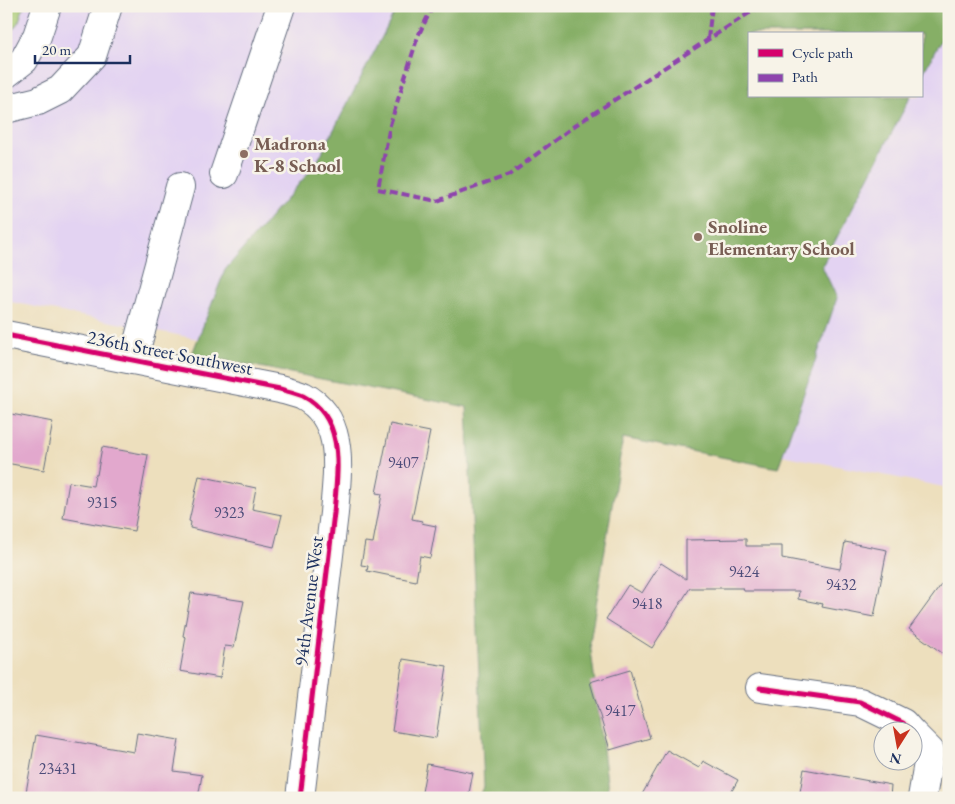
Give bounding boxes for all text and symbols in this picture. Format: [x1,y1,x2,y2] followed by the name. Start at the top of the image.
[35,32,130,64] scale bar
[748,32,922,98] legend
[42,40,71,59] text: 20 m
[792,43,854,62] text: Cycle path
[792,67,818,86] text: Path
[254,131,342,178] place label: Madrona K-8 School
[238,148,250,160] marker: Madrona K-8 School
[708,214,855,261] place label: Snoline Elementary School
[692,231,704,243] marker: Snoline Elementary School
[85,324,255,381] street label: 236th Street Southwest
[388,452,419,473] house number: 9407
[87,492,117,513] house number: 9315
[214,502,245,523] house number: 9323
[288,534,329,668] street label: 94th Avenue West
[729,561,760,582] house number: 9424
[826,574,857,595] house number: 9432
[632,593,663,614] house number: 9418
[605,700,636,721] house number: 9417
[872,722,922,772] north arrow
[888,749,903,769] text: N
[39,758,77,779] house number: 23431

